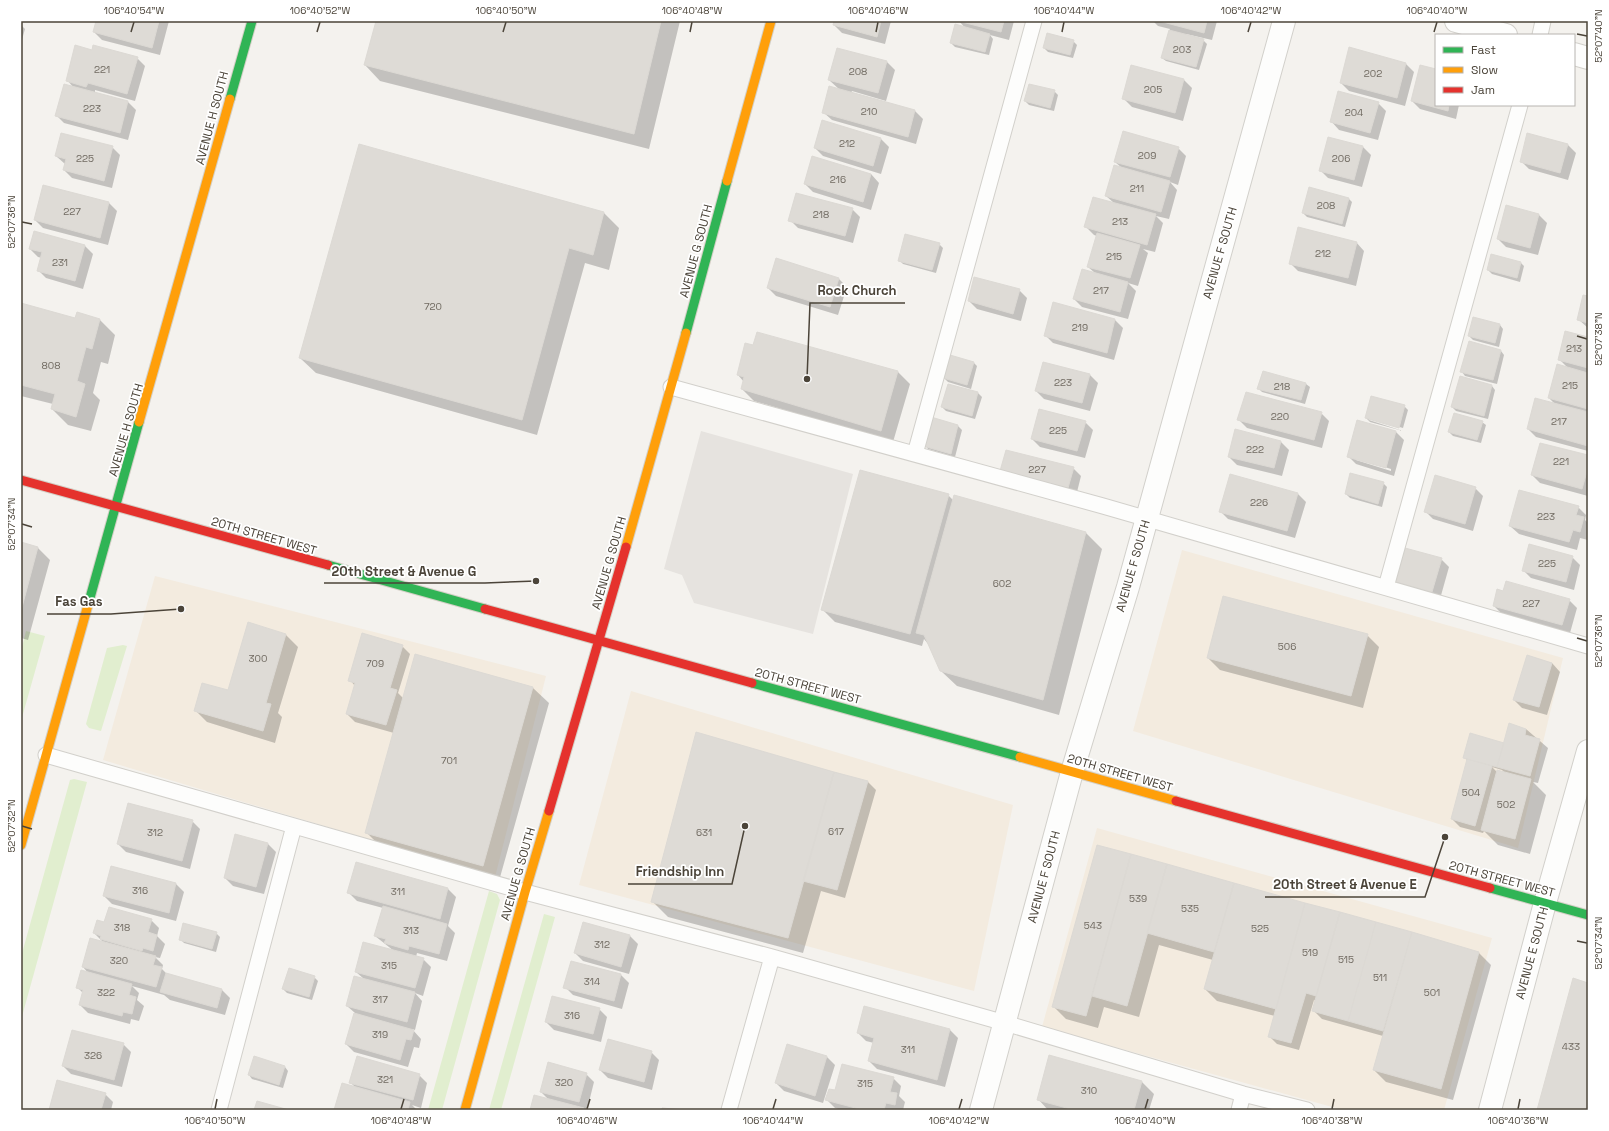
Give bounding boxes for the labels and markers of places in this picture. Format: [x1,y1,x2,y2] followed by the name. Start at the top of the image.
[810,278,905,303] callout: Rock Church
[324,558,485,583] callout: 20th Street & Avenue G
[47,589,111,614] callout: Fas Gas
[628,859,732,884] callout: Friendship Inn
[1265,872,1425,897] callout: 20th Street & Avenue E

